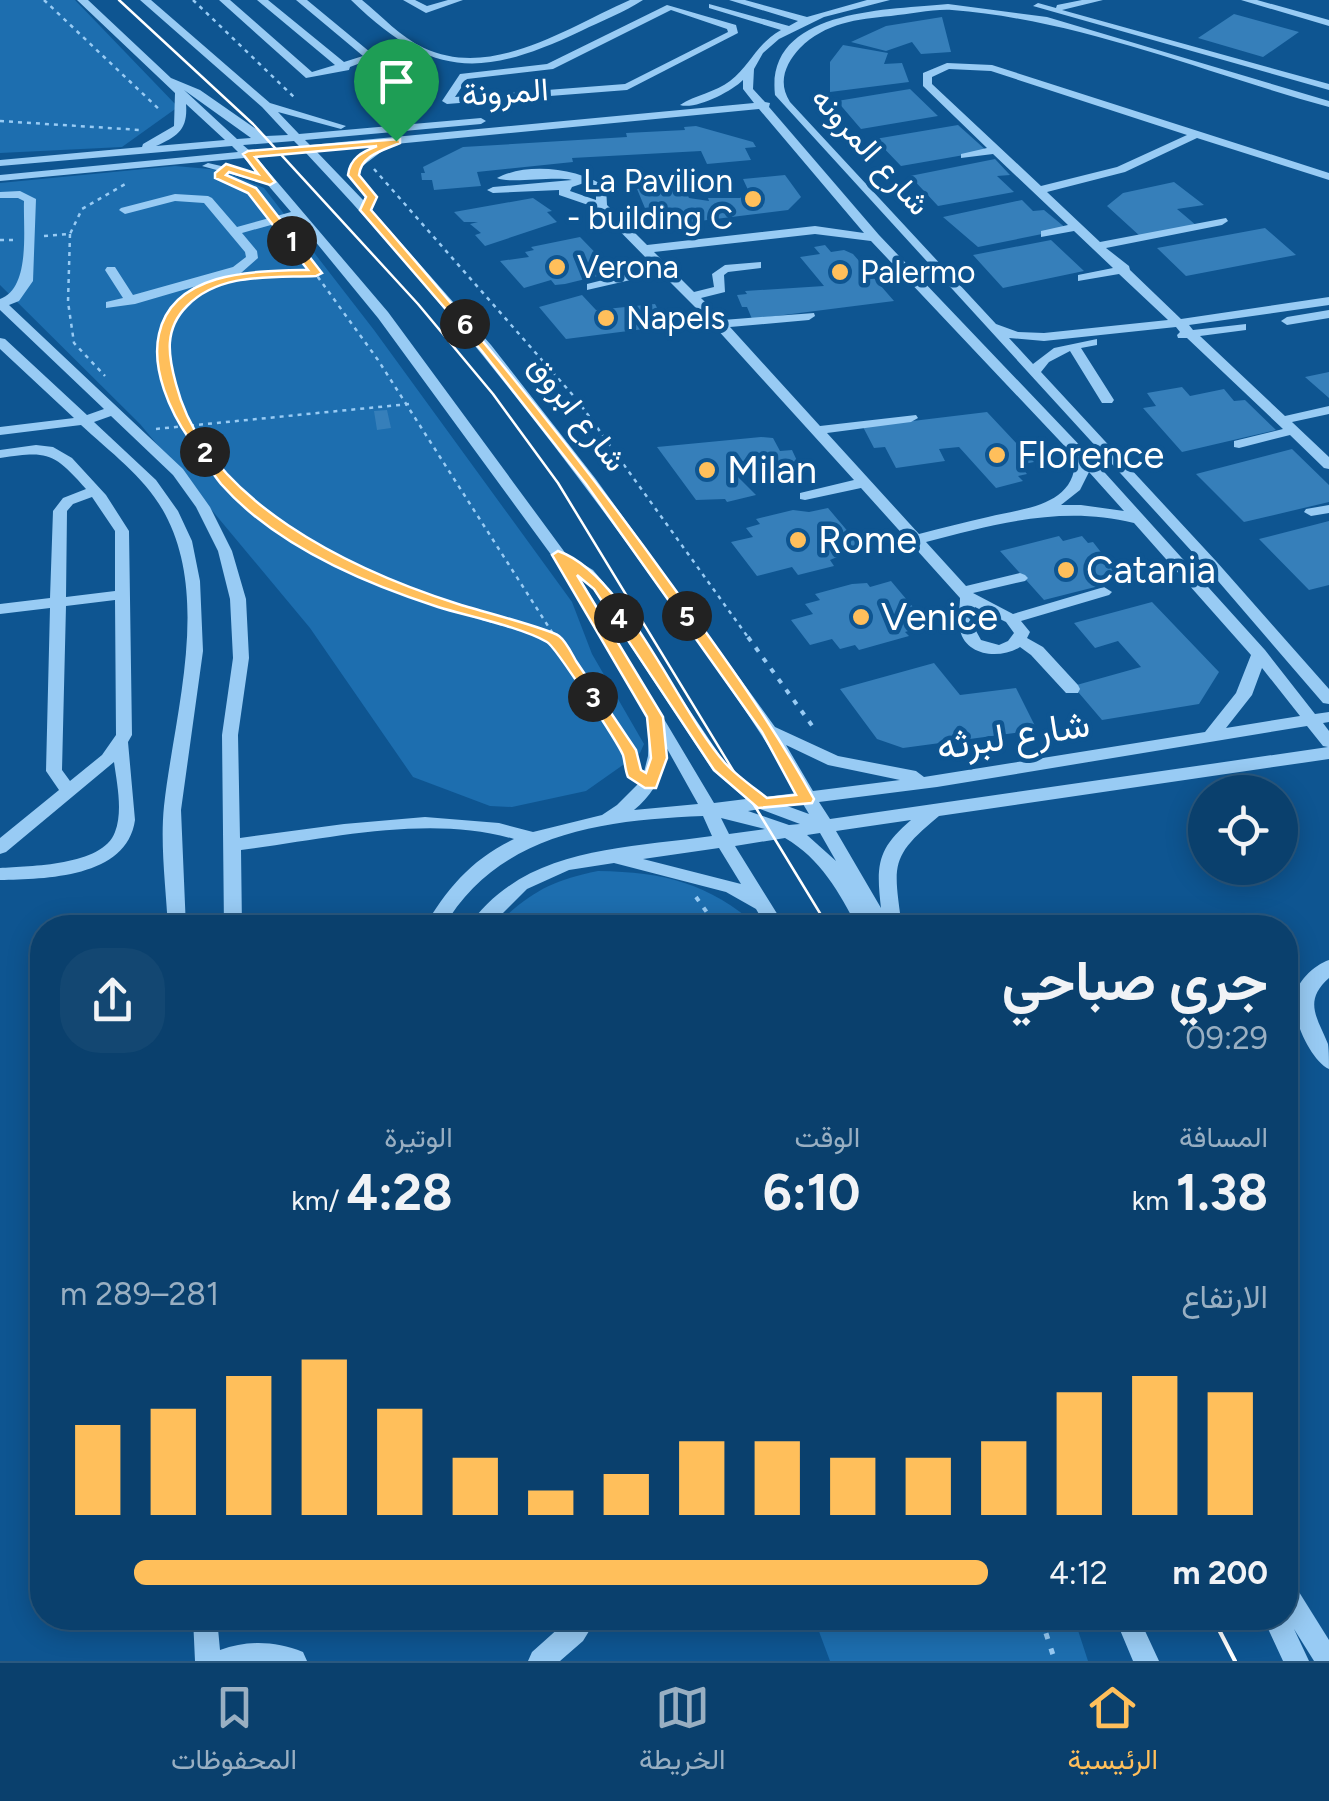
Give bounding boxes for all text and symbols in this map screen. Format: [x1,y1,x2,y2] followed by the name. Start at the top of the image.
[354,39,439,142] pin
[369,54,424,109] icon: arrive
[460,70,550,115] street label: المرونة
[801,79,938,225] street label: شارع المرونه
[567,162,733,237] place label: La Pavilion - building C
[742,188,764,210] marker: La Pavilion - building C
[267,216,317,266] pin: 1
[286,224,298,258] text: 1
[577,248,679,286] place label: Verona
[860,253,976,291] place label: Palermo
[546,256,568,278] marker: Verona
[829,261,851,283] marker: Palermo
[440,299,490,349] pin: 6
[626,299,725,337] place label: Napels
[457,307,473,341] text: 6
[595,307,617,329] marker: Napels
[518,347,635,481] street label: شارع ابروق
[180,427,230,477] pin: 2
[1017,432,1164,478] place label: Florence
[197,435,213,469] text: 2
[986,444,1008,466] marker: Florence
[727,447,817,493] place label: Milan
[696,459,718,481] marker: Milan
[818,517,917,563] place label: Rome
[787,529,809,551] marker: Rome
[1086,547,1216,593] place label: Catania
[1055,559,1077,581] marker: Catania
[662,591,712,641] pin: 5
[594,593,644,643] pin: 4
[881,594,998,640] place label: Venice
[679,599,695,633] text: 5
[610,601,628,635] text: 4
[850,606,872,628] marker: Venice
[568,672,618,722] pin: 3
[585,680,601,714] text: 3
[933,700,1093,773] street label: شارع لبرثه
[1188,775,1298,885] map controls
[1188,775,1298,885] button: locate
[60,948,165,1053] button: share
[1002,948,1268,1014] text: جري صباحي
[1185,1019,1268,1057] text: 09:29
[384,1120,453,1154] text: الوتيرة
[795,1120,860,1154] text: الوقت
[1179,1120,1268,1154] text: المسافة
[346,1162,453,1223] text: 4:28
[763,1162,860,1223] text: 6:10
[1176,1162,1268,1223] text: 1.38
[291,1183,346,1217] text: /km
[1132,1183,1176,1217] text: km
[60,1275,219,1313] text: 281–289 m
[1181,1278,1268,1316] text: الارتفاع
[1049,1554,1108,1592] text: 4:12
[1172,1554,1268,1592] text: 200 m
[171,1680,297,1784] tab: المحفوظات
[639,1680,726,1784] tab: الخريطة
[1068,1680,1158,1784] tab: الرئيسية

